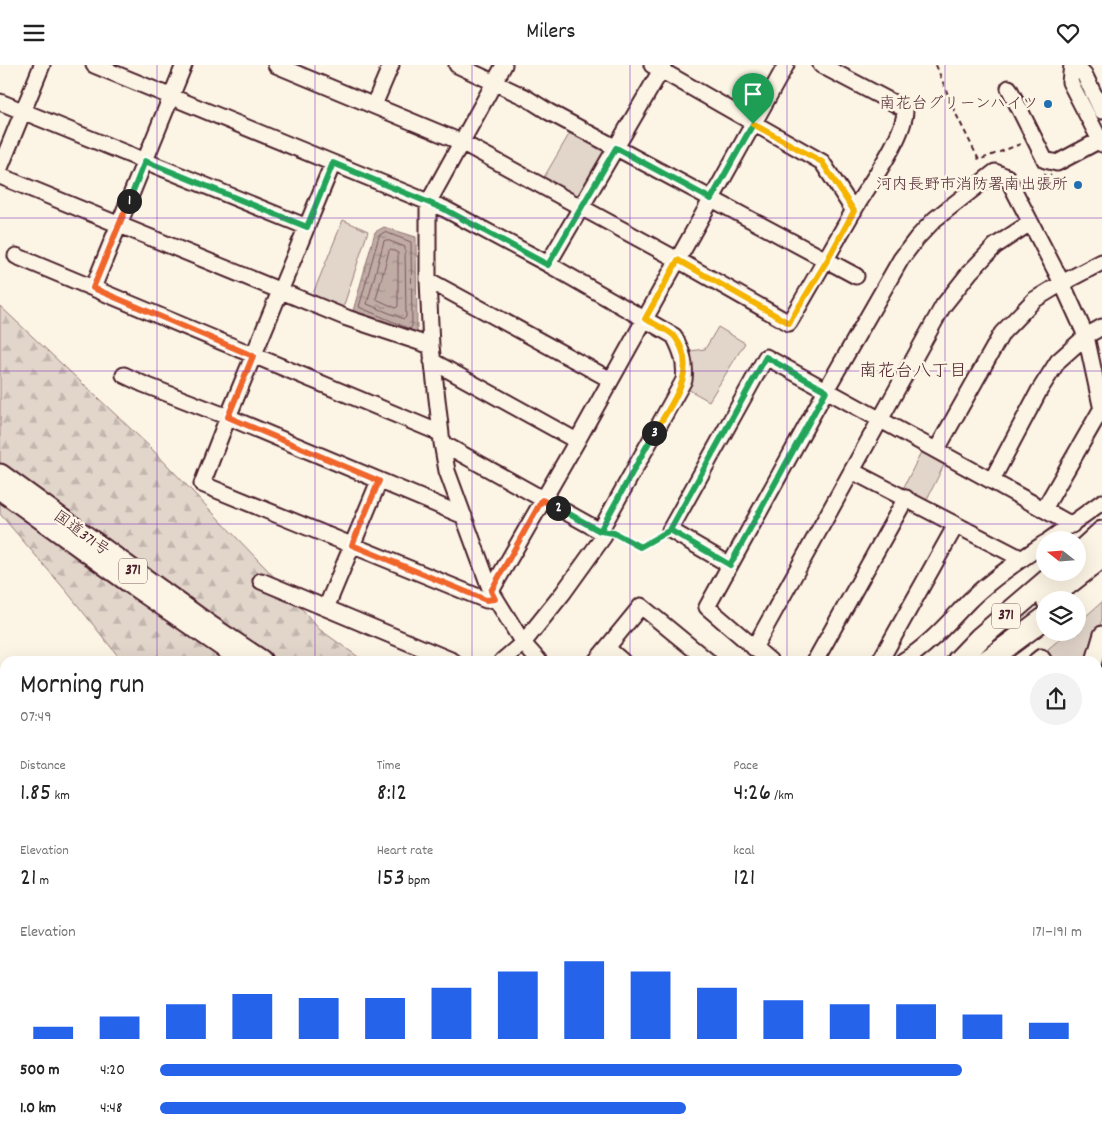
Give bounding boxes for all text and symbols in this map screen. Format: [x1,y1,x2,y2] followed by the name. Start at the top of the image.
[526,17,576,48] text: Milers
[20,19,48,47] icon: menu
[1054,19,1082,47] icon: heart
[732,73,774,124] pin
[739,80,767,108] icon: arrive
[880,93,1038,116] place label: 南花台グリーンハイツ
[1042,98,1054,110] marker: 南花台グリーンハイツ
[876,174,1068,197] place label: 河内長野市消防署南出張所
[1072,179,1084,191] marker: 河内長野市消防署南出張所
[116,189,142,213] pin: 1
[128,191,131,211] text: 1
[859,360,967,385] district label: 南花台八丁目
[642,421,666,445] pin: 3
[651,423,658,443] text: 3
[546,495,570,521] pin: 2
[555,498,562,518] text: 2
[48,506,114,562] street label: 国道371号
[1036,531,1086,581] north arrow
[1036,531,1086,641] map controls
[119,559,147,583] road number: 371
[1036,591,1086,641] button: layers
[992,603,1020,629] road number: 371
[20,667,144,707] text: Morning run
[1030,673,1082,725] button: share
[20,706,51,729] text: 07:49
[20,756,66,776] text: Distance
[377,756,401,776] text: Time
[733,756,758,776] text: Pace
[20,776,51,812] text: 1.85
[377,776,407,812] text: 8:12
[733,776,771,812] text: 4:26
[51,786,70,806] text: km
[771,786,794,806] text: /km
[20,841,69,861] text: Elevation
[377,841,433,861] text: Heart rate
[733,841,755,861] text: kcal
[20,861,36,897] text: 21
[377,861,405,897] text: 153
[733,861,755,897] text: 121
[36,871,49,891] text: m
[405,871,430,891] text: bpm
[20,921,76,944] text: Elevation
[1032,921,1082,944] text: 171–191 m
[20,1059,60,1082] text: 500 m
[100,1059,125,1082] text: 4:20
[20,1097,56,1120] text: 1.0 km
[100,1097,122,1120] text: 4:48

